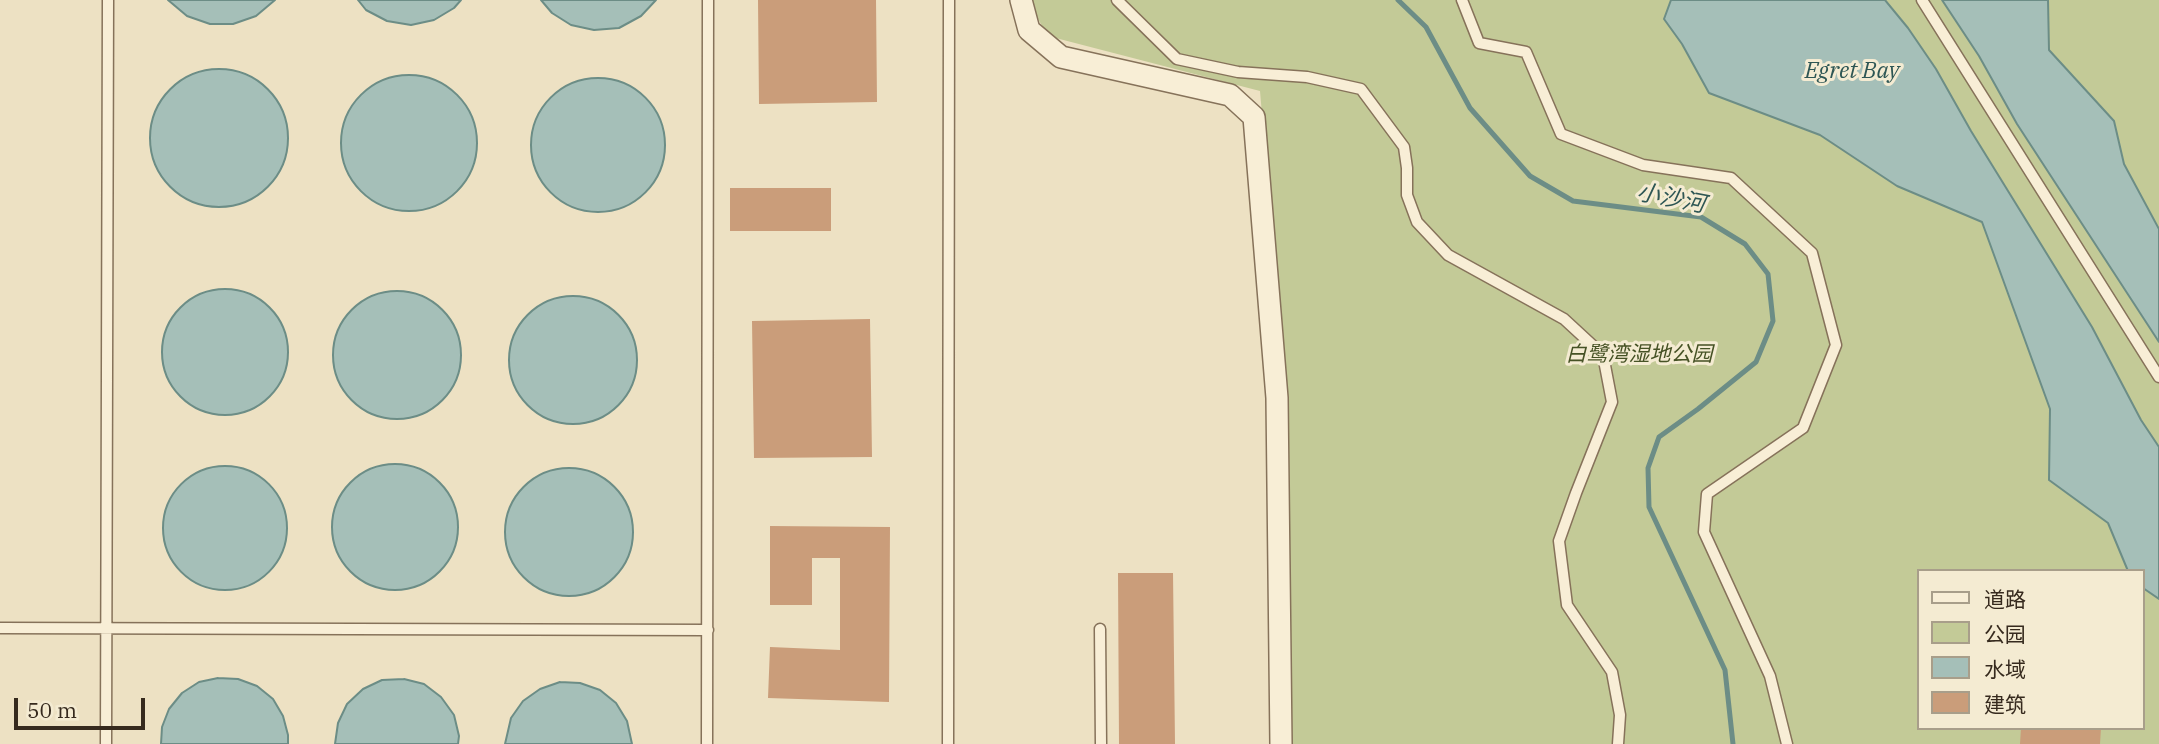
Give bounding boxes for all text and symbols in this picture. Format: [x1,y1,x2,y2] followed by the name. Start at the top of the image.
[1805,57,1899,85] water label: Egret Bay
[1635,179,1707,219] water label: 小沙河
[1566,342,1712,368] park label: 白鹭湾湿地公园
[1918,569,2145,730] legend
[1984,585,2026,613] text: 道路
[1984,620,2026,648] text: 公园
[1984,655,2026,683] text: 水域
[18,684,149,728] scale bar
[1984,690,2026,718] text: 建筑
[27,696,77,724] text: 50 m

